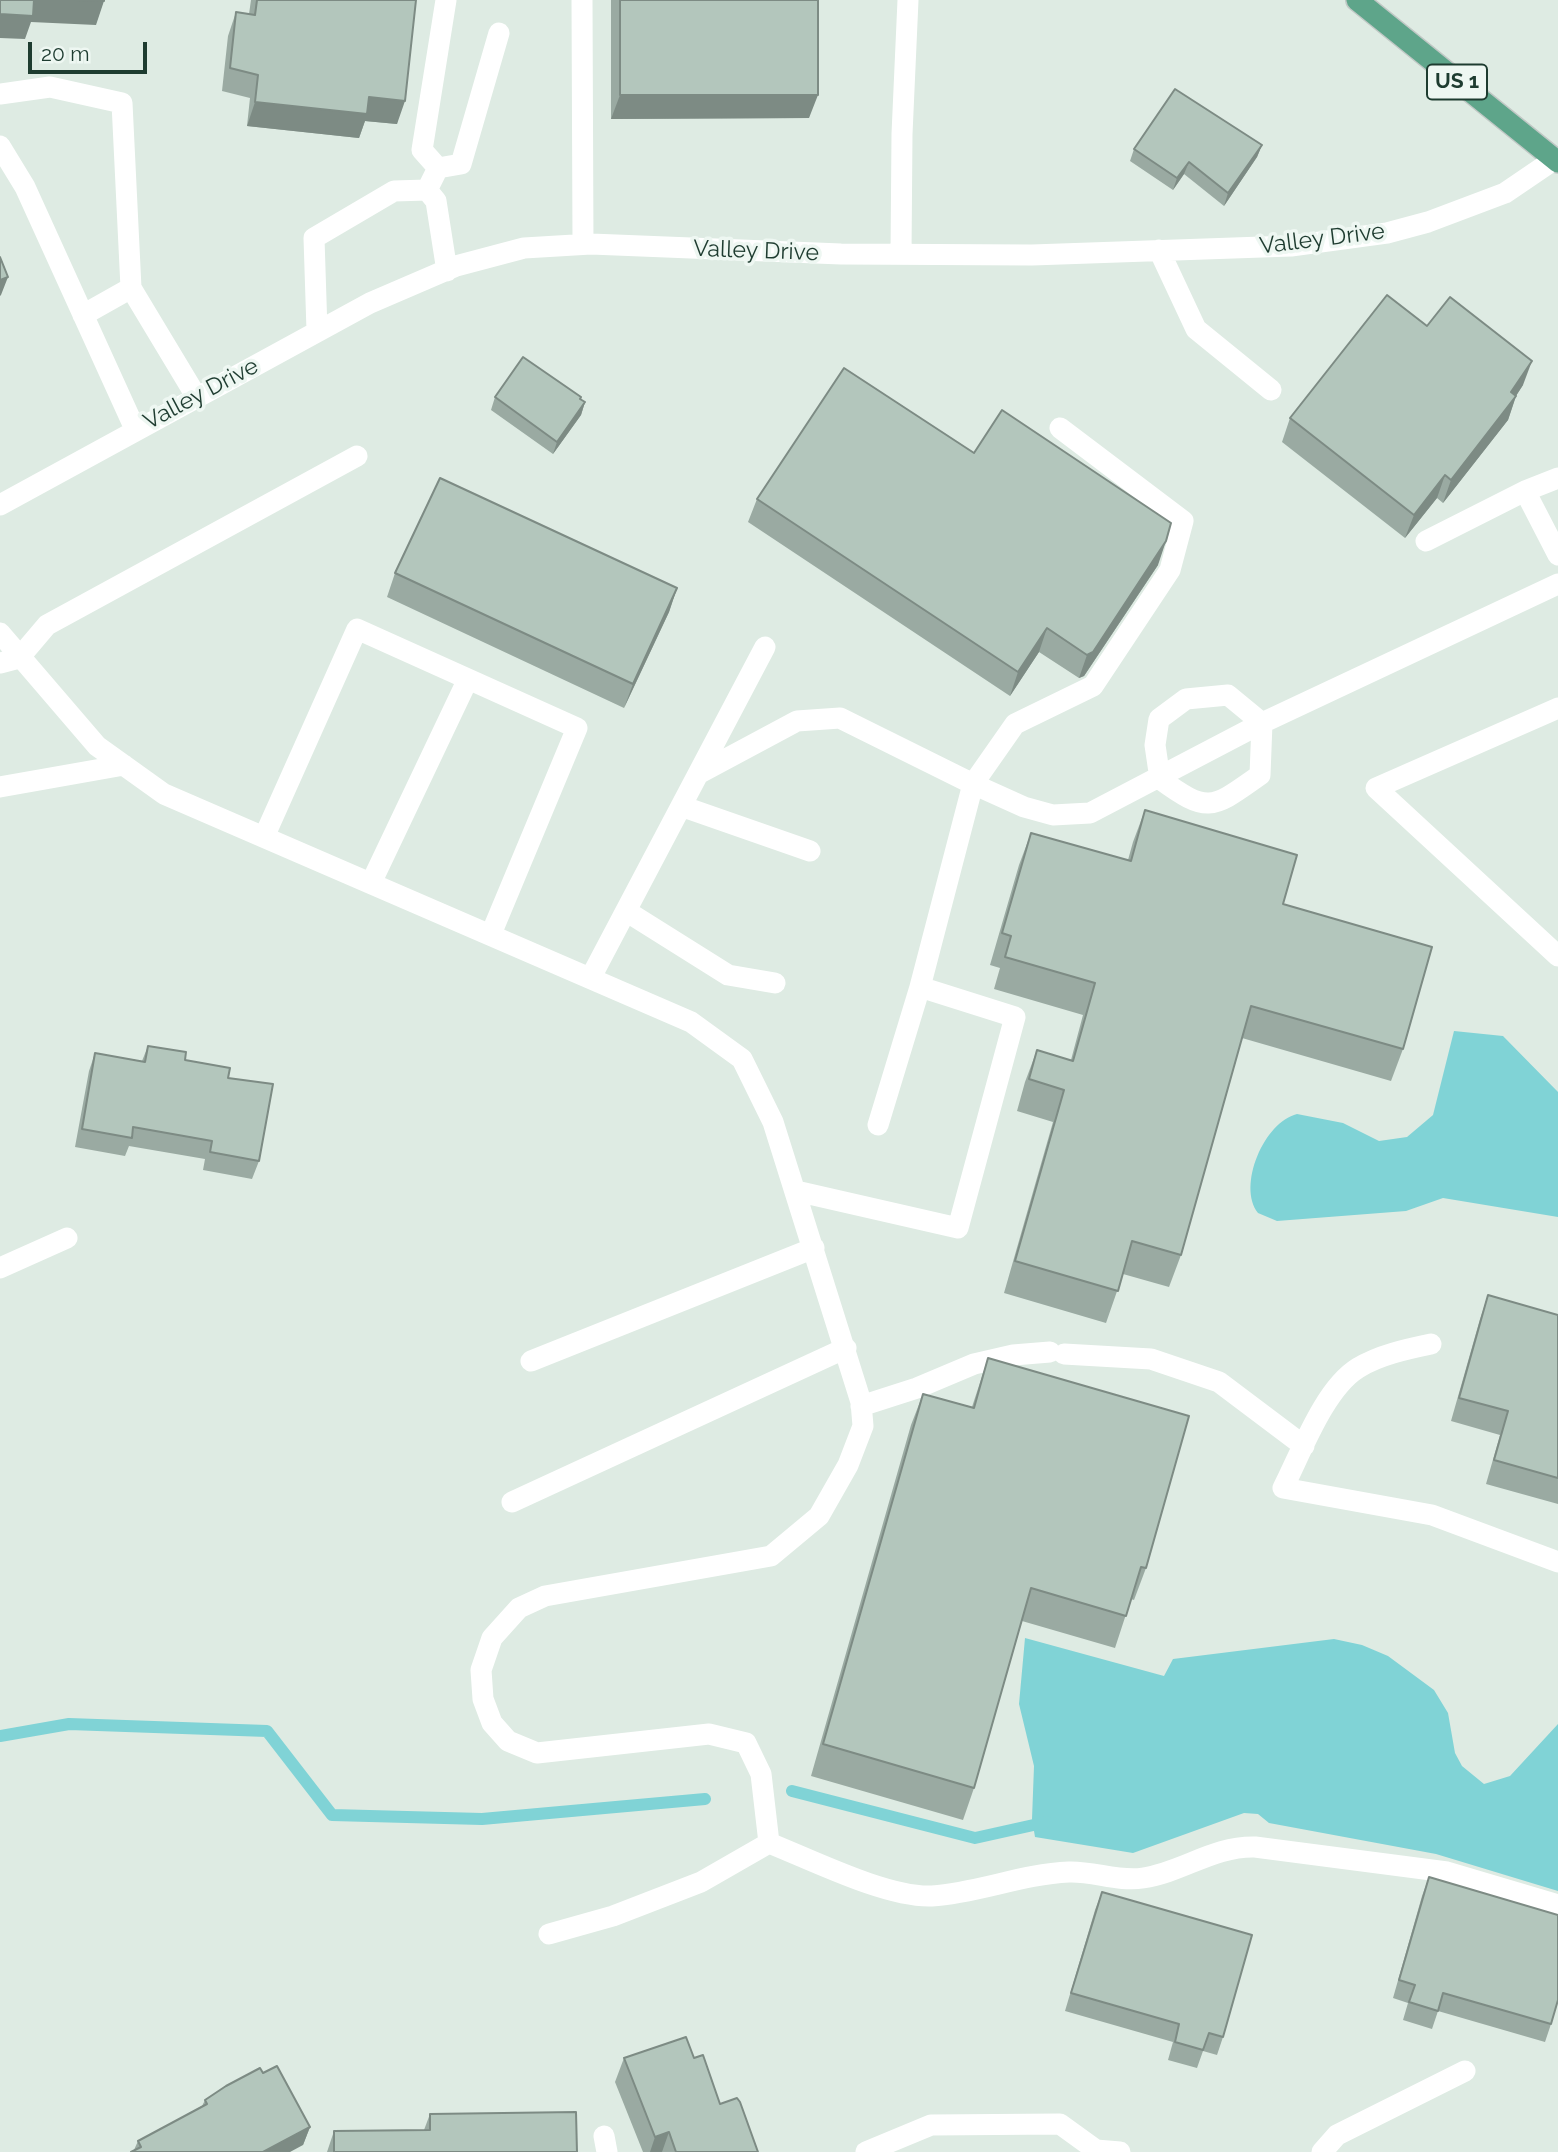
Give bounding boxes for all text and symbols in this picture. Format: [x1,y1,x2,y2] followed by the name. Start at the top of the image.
[32,28,150,72] scale bar
[41,41,89,66] text: 20 m
[1427,64,1487,100] road number: US 1
[1258,218,1386,260] street label: Valley Drive
[693,235,819,267] street label: Valley Drive
[139,352,263,436] street label: Valley Drive

